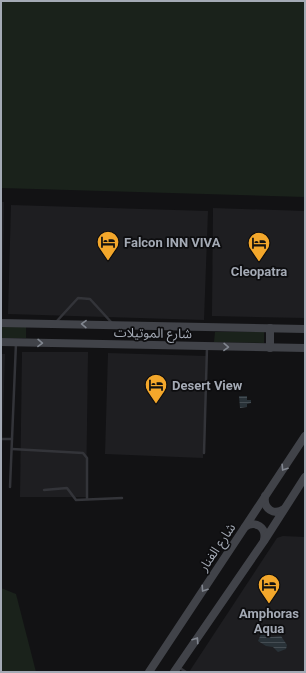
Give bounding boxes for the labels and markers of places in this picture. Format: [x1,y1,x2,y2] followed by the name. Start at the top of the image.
[95,229,121,262] hotel icon: Falcon INN VIVA
[246,230,272,263] hotel icon: Cleopatra
[124,235,221,250] place label: Falcon INN VIVA
[231,264,287,279] place label: Cleopatra
[143,372,169,405] hotel icon: Desert View
[172,378,243,393] place label: Desert View
[256,572,282,605] hotel icon: Amphoras Aqua
[239,606,299,636] place label: Amphoras Aqua

